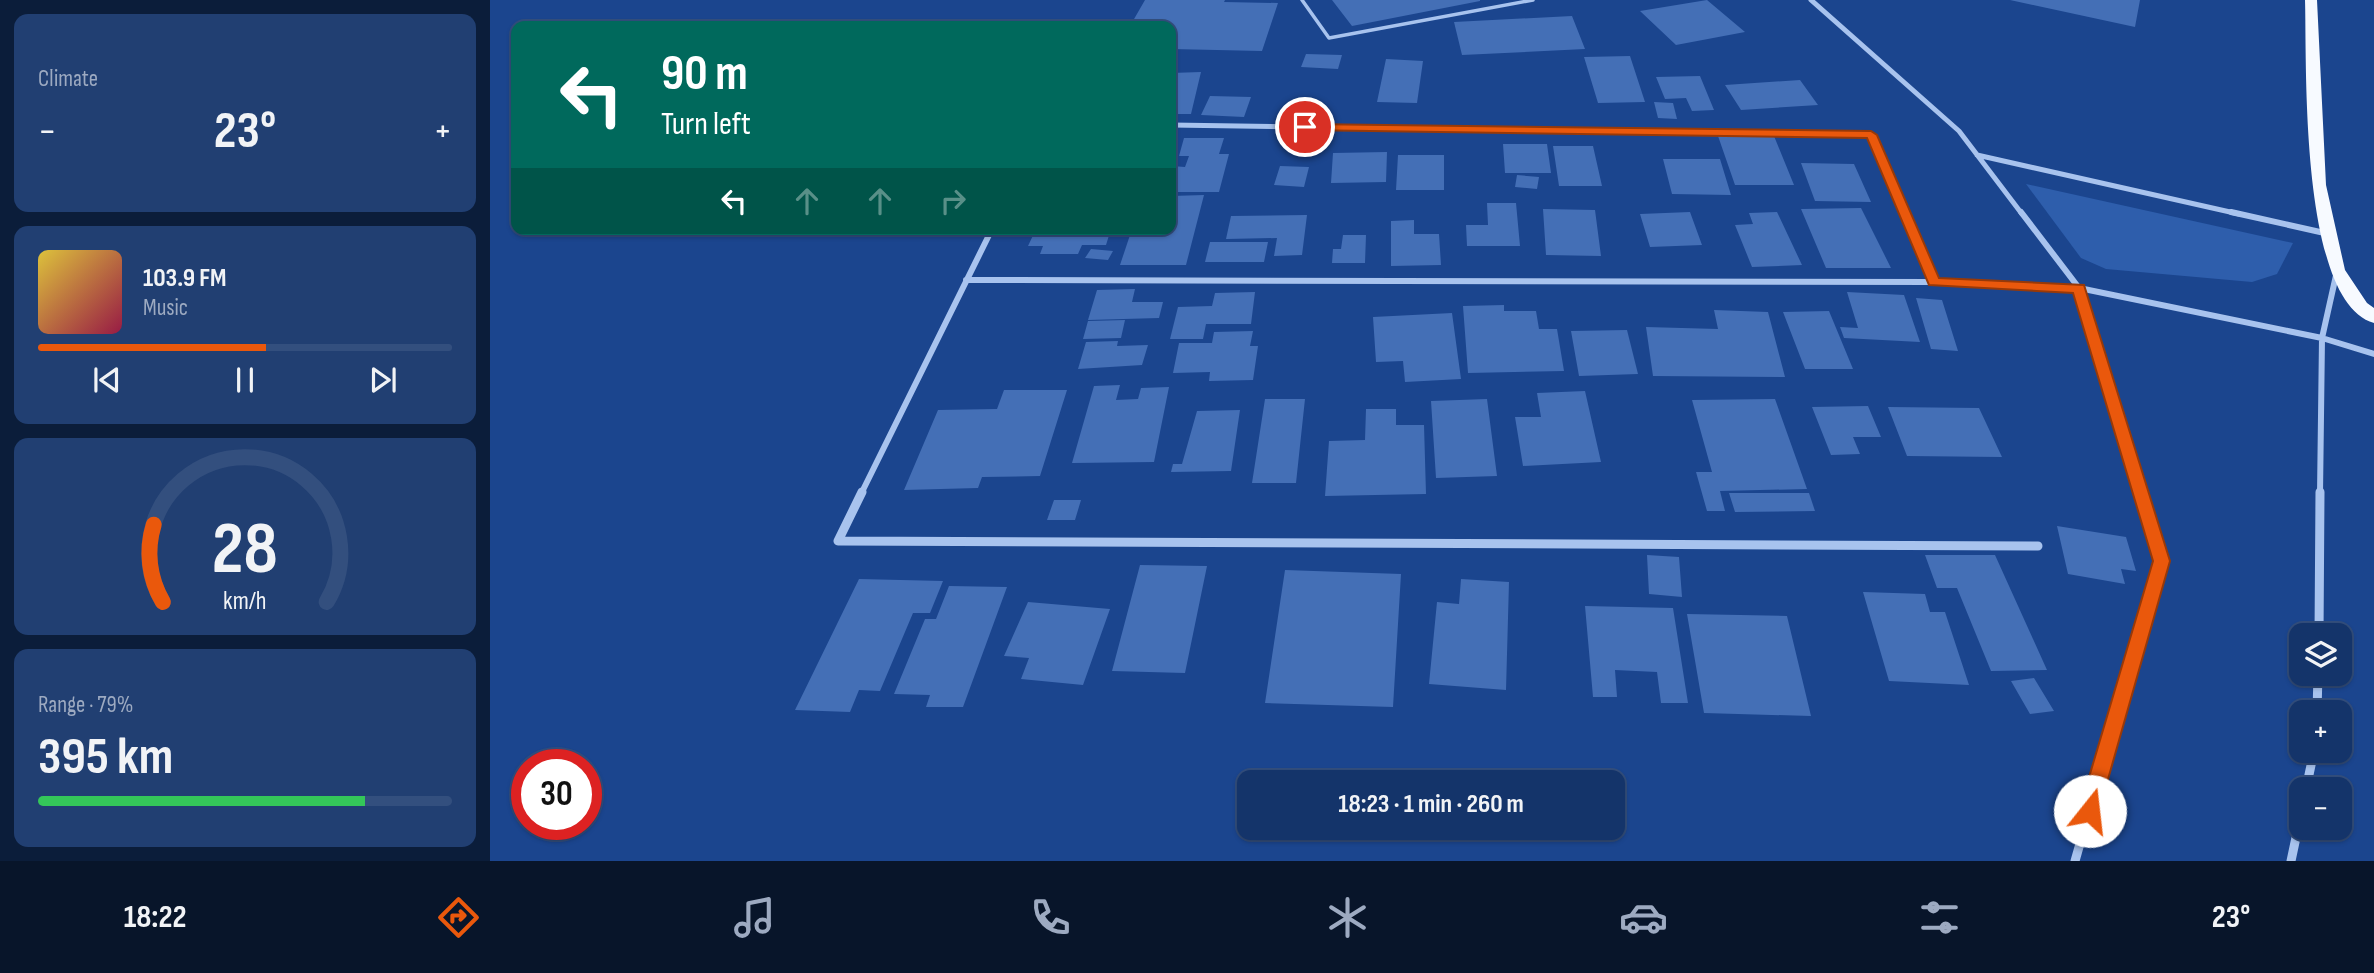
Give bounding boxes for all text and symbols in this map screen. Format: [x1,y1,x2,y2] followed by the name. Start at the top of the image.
[661,45,748,104] text: 90 m
[546,49,637,140] icon: left
[38,65,98,93] text: Climate
[1275,97,1335,157] pin
[214,100,276,163] text: 23°
[661,105,751,144] text: Turn left
[1286,108,1324,146] icon: arrive
[38,109,57,154] text: −
[433,109,452,154] text: +
[715,182,753,220] icon: left
[788,182,826,220] icon: ahead
[861,182,899,220] icon: ahead
[934,182,972,220] icon: right
[143,263,226,294] text: 103.9 FM
[143,294,188,322] text: Music
[88,361,126,399] icon: previous
[226,361,264,399] icon: pause
[364,361,402,399] icon: next
[212,507,278,595] text: 28
[223,586,267,617] text: km/h
[2289,623,2352,840] map controls
[2289,623,2352,686] button: layers
[38,691,133,719] text: Range · 79%
[2289,700,2352,763] button: +
[38,726,173,789] text: 395 km
[511,749,602,840] speed limit sign: 30
[2053,774,2127,848] position arrow
[2289,777,2352,840] button: −
[1338,789,1524,820] text: 18:23 · 1 min · 260 m
[434,893,483,942] icon: directions
[730,893,779,942] icon: music
[1026,893,1075,942] icon: phone
[1323,893,1372,942] icon: climate
[1619,893,1668,942] icon: car
[1915,893,1964,942] icon: filters
[124,898,187,937] text: 18:22
[2212,898,2250,937] text: 23°

